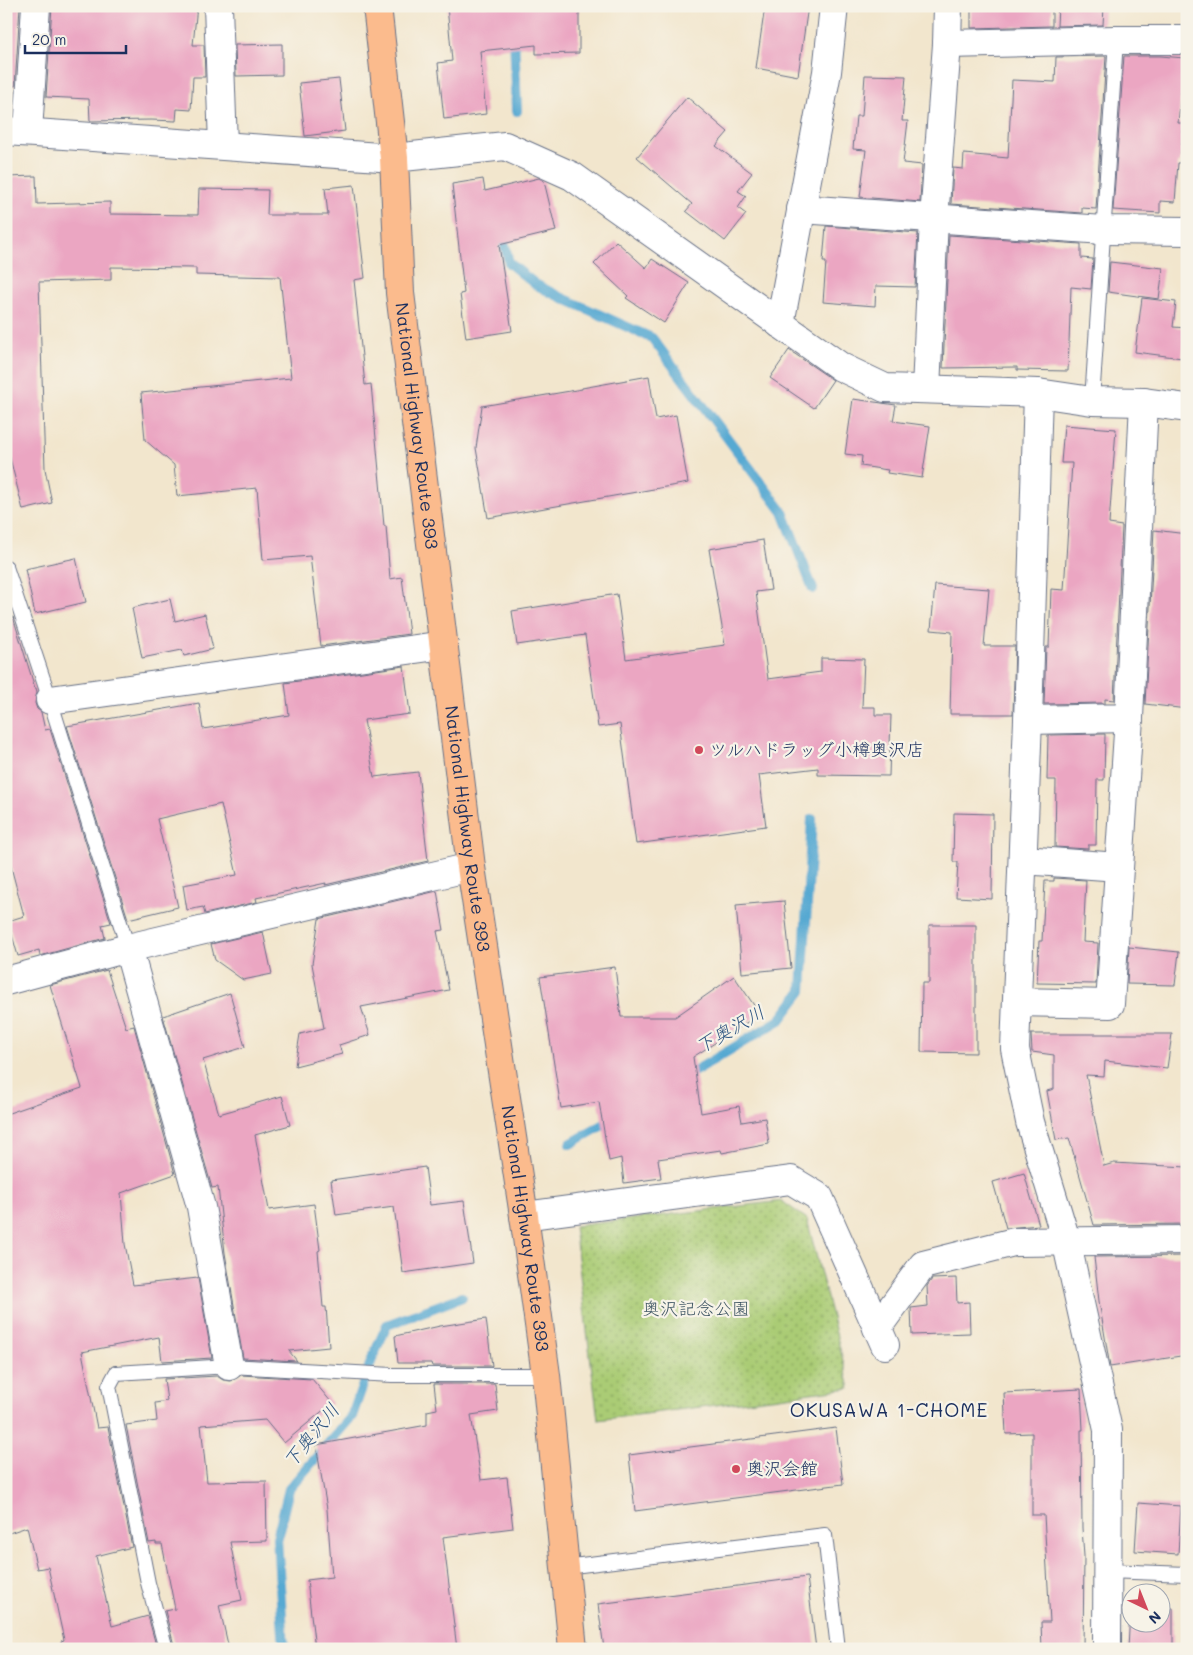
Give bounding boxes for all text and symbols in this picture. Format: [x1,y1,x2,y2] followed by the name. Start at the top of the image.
[25,22,126,54] scale bar
[32,29,66,49] text: 20 m
[390,301,445,550] street label: National Highway Route 393
[440,704,497,953] street label: National Highway Route 393
[709,737,924,761] place label: ツルハドラッグ小樽奥沢店
[693,744,705,756] marker: ツルハドラッグ小樽奥沢店
[691,999,769,1058] water label: 下奥沢川
[496,1104,556,1353] street label: National Highway Route 393
[642,1296,750,1320] park label: 奥沢記念公園
[277,1397,344,1472] water label: 下奥沢川
[790,1397,988,1422] district label: OKUSAWA 1-CHOME
[746,1456,818,1480] place label: 奥沢会館
[730,1463,742,1475] marker: 奥沢会館
[1120,1582,1170,1632] north arrow
[1145,1607,1166,1628] text: N

